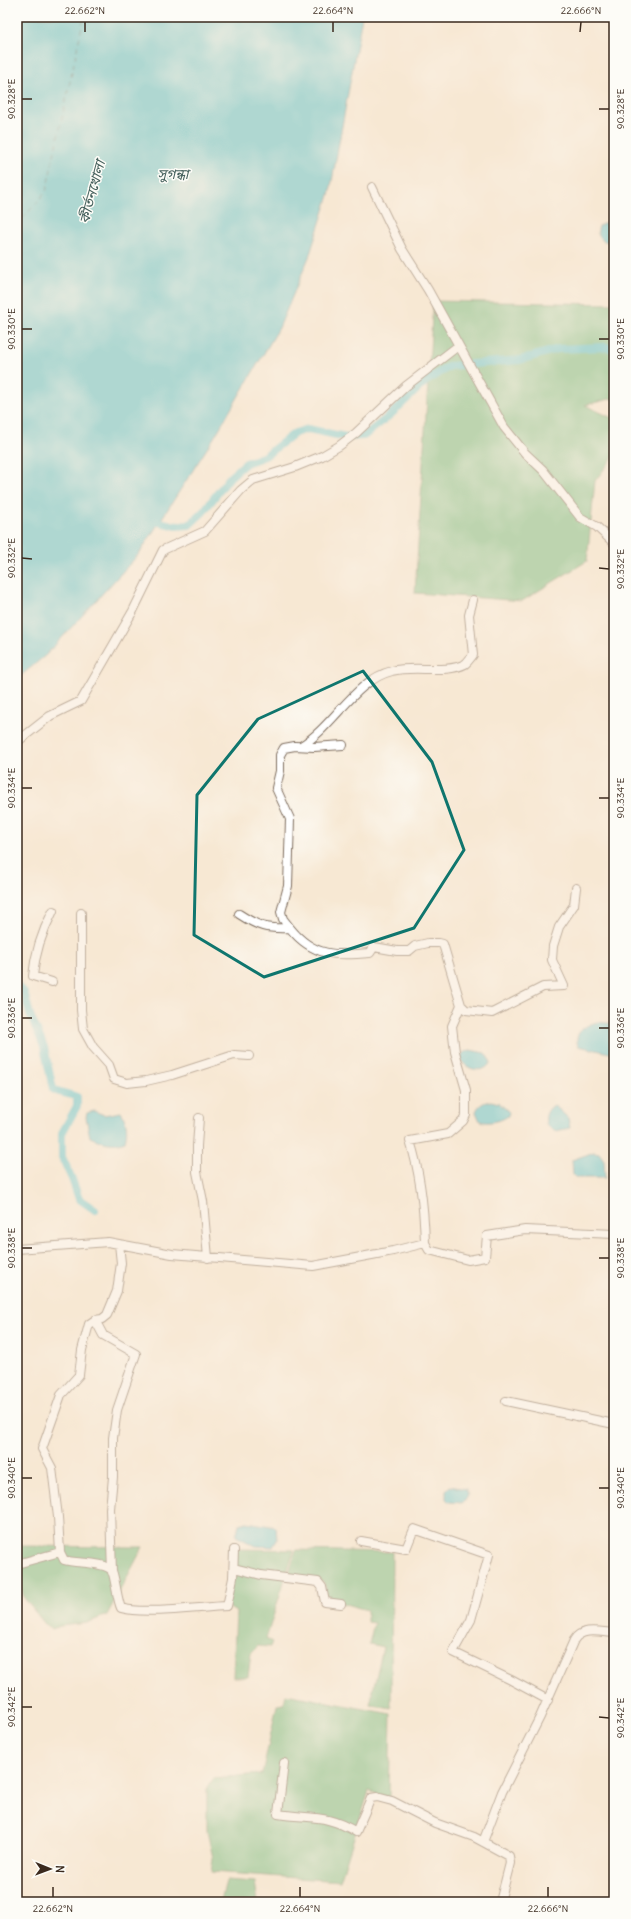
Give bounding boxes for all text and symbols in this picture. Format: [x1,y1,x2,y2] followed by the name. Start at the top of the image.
[65,4,105,17] text: 22.662°N
[313,4,353,17] text: 22.664°N
[561,4,601,17] text: 22.666°N
[5,79,18,119] text: 90.328°E
[614,89,627,129] text: 90.328°E
[75,155,110,226] water label: কীর্তনখোলা
[158,165,192,183] water label: সুগন্ধা
[5,308,18,350] text: 90.330°E
[614,318,627,360] text: 90.330°E
[5,538,18,578] text: 90.332°E
[614,549,627,589] text: 90.332°E
[5,768,18,808] text: 90.334°E
[614,778,627,818] text: 90.334°E
[5,998,18,1038] text: 90.336°E
[614,1008,627,1048] text: 90.336°E
[5,1228,18,1268] text: 90.338°E
[614,1238,627,1278] text: 90.338°E
[5,1457,18,1499] text: 90.340°E
[614,1467,627,1509] text: 90.340°E
[5,1687,18,1727] text: 90.342°E
[614,1698,627,1738] text: 90.342°E
[30,1849,70,1889] north arrow
[53,1865,67,1873] text: N
[33,1902,73,1915] text: 22.662°N
[280,1902,320,1915] text: 22.664°N
[528,1902,568,1915] text: 22.666°N

